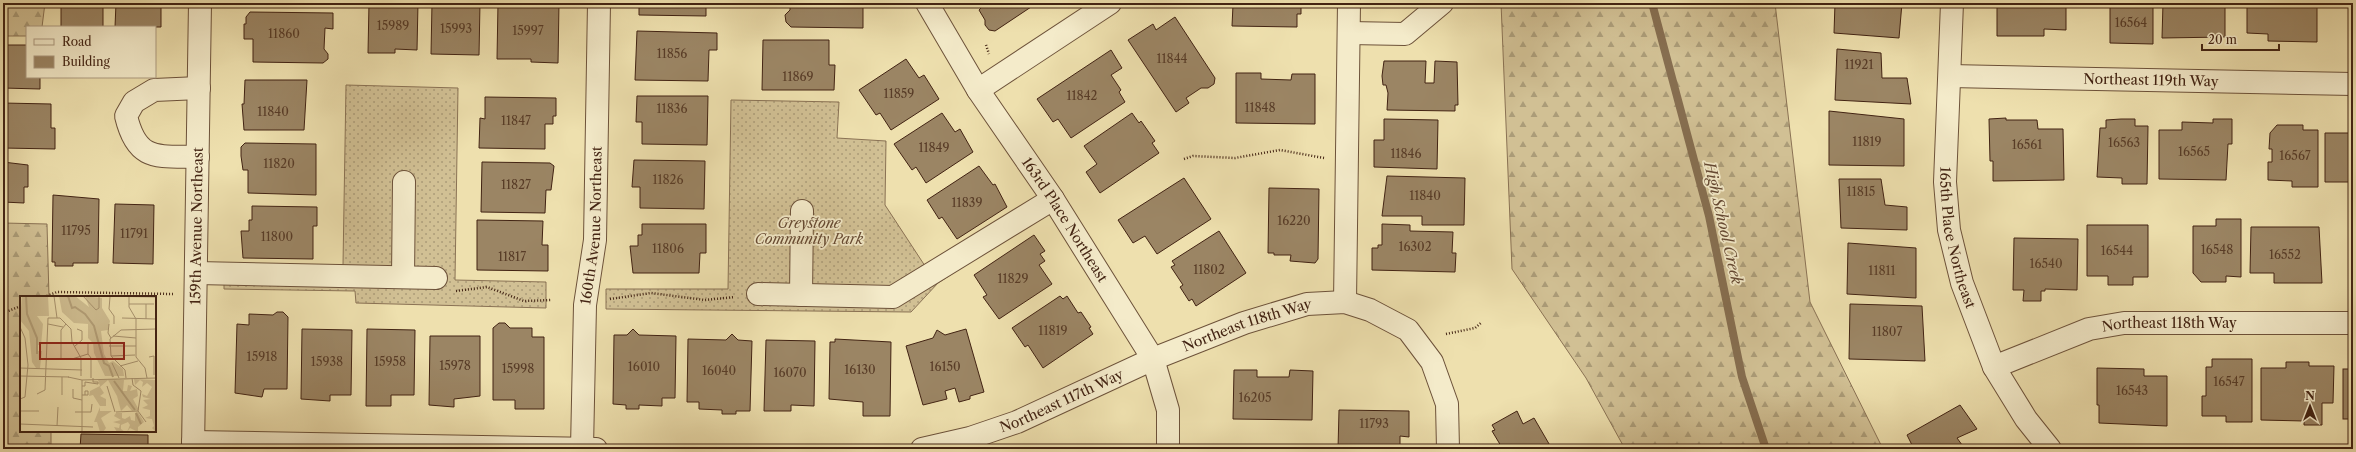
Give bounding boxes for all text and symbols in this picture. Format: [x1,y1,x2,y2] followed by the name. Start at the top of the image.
[2115,15,2147,30] house number: 16564
[377,18,409,33] house number: 15989
[440,21,472,36] house number: 15993
[512,23,544,38] house number: 15997
[26,26,156,78] legend
[268,26,300,41] house number: 11860
[2202,26,2279,52] scale bar
[2208,32,2237,47] text: 20 m
[62,34,92,49] text: Road
[657,46,687,61] house number: 11856
[1156,51,1188,66] house number: 11844
[62,54,110,69] text: Building
[1844,57,1874,72] house number: 11921
[782,69,814,84] house number: 11869
[2083,70,2219,90] street label: Northeast 119th Way
[884,86,914,101] house number: 11859
[1066,88,1098,103] house number: 11842
[1244,100,1276,115] house number: 11848
[657,101,687,116] house number: 11836
[257,104,289,119] house number: 11840
[501,113,531,128] house number: 11847
[1852,134,1882,149] house number: 11819
[2108,135,2140,150] house number: 16563
[2012,137,2042,152] house number: 16561
[918,140,950,155] house number: 11849
[2178,144,2210,159] house number: 16565
[576,146,606,306] street label: 160th Avenue Northeast
[1390,146,1422,161] house number: 11846
[186,147,207,305] street label: 159th Avenue Northeast
[2279,148,2311,163] house number: 16567
[1018,154,1112,286] street label: 163rd Place Northeast
[263,156,295,171] house number: 11820
[1700,159,1747,286] water label: High School Creek
[1936,166,1980,311] street label: 165th Place Northeast
[652,172,684,187] house number: 11826
[501,177,531,192] house number: 11827
[1847,184,1875,199] house number: 11815
[1409,188,1441,203] house number: 11840
[952,195,982,210] house number: 11839
[1277,213,1311,228] house number: 16220
[755,214,864,248] park label: Greystone Community Park
[61,223,91,238] house number: 11795
[120,226,148,241] house number: 11791
[261,229,293,244] house number: 11800
[1398,239,1432,254] house number: 16302
[652,241,684,256] house number: 11806
[2201,242,2233,257] house number: 16548
[2101,243,2133,258] house number: 16544
[2269,247,2301,262] house number: 16552
[498,249,526,264] house number: 11817
[2029,256,2063,271] house number: 16540
[1193,262,1225,277] house number: 11802
[1868,263,1896,278] house number: 11811
[997,271,1029,286] house number: 11829
[1180,295,1312,355] street label: Northeast 118th Way
[20,296,156,432] inset map
[2100,314,2237,336] street label: Northeast 118th Way
[1038,323,1068,338] house number: 11819
[1872,324,1902,339] house number: 11807
[247,349,277,364] house number: 15918
[311,354,343,369] house number: 15938
[374,354,406,369] house number: 15958
[439,358,471,373] house number: 15978
[628,359,660,374] house number: 16010
[929,359,961,374] house number: 16150
[502,361,534,376] house number: 15998
[844,362,876,377] house number: 16130
[702,363,736,378] house number: 16040
[773,365,807,380] house number: 16070
[997,365,1126,436] street label: Northeast 117th Way
[2213,374,2245,389] house number: 16547
[2116,383,2148,398] house number: 16543
[2290,386,2330,426] north arrow
[2305,389,2315,403] text: N
[1238,390,1272,405] house number: 16205
[1359,416,1389,431] house number: 11793

